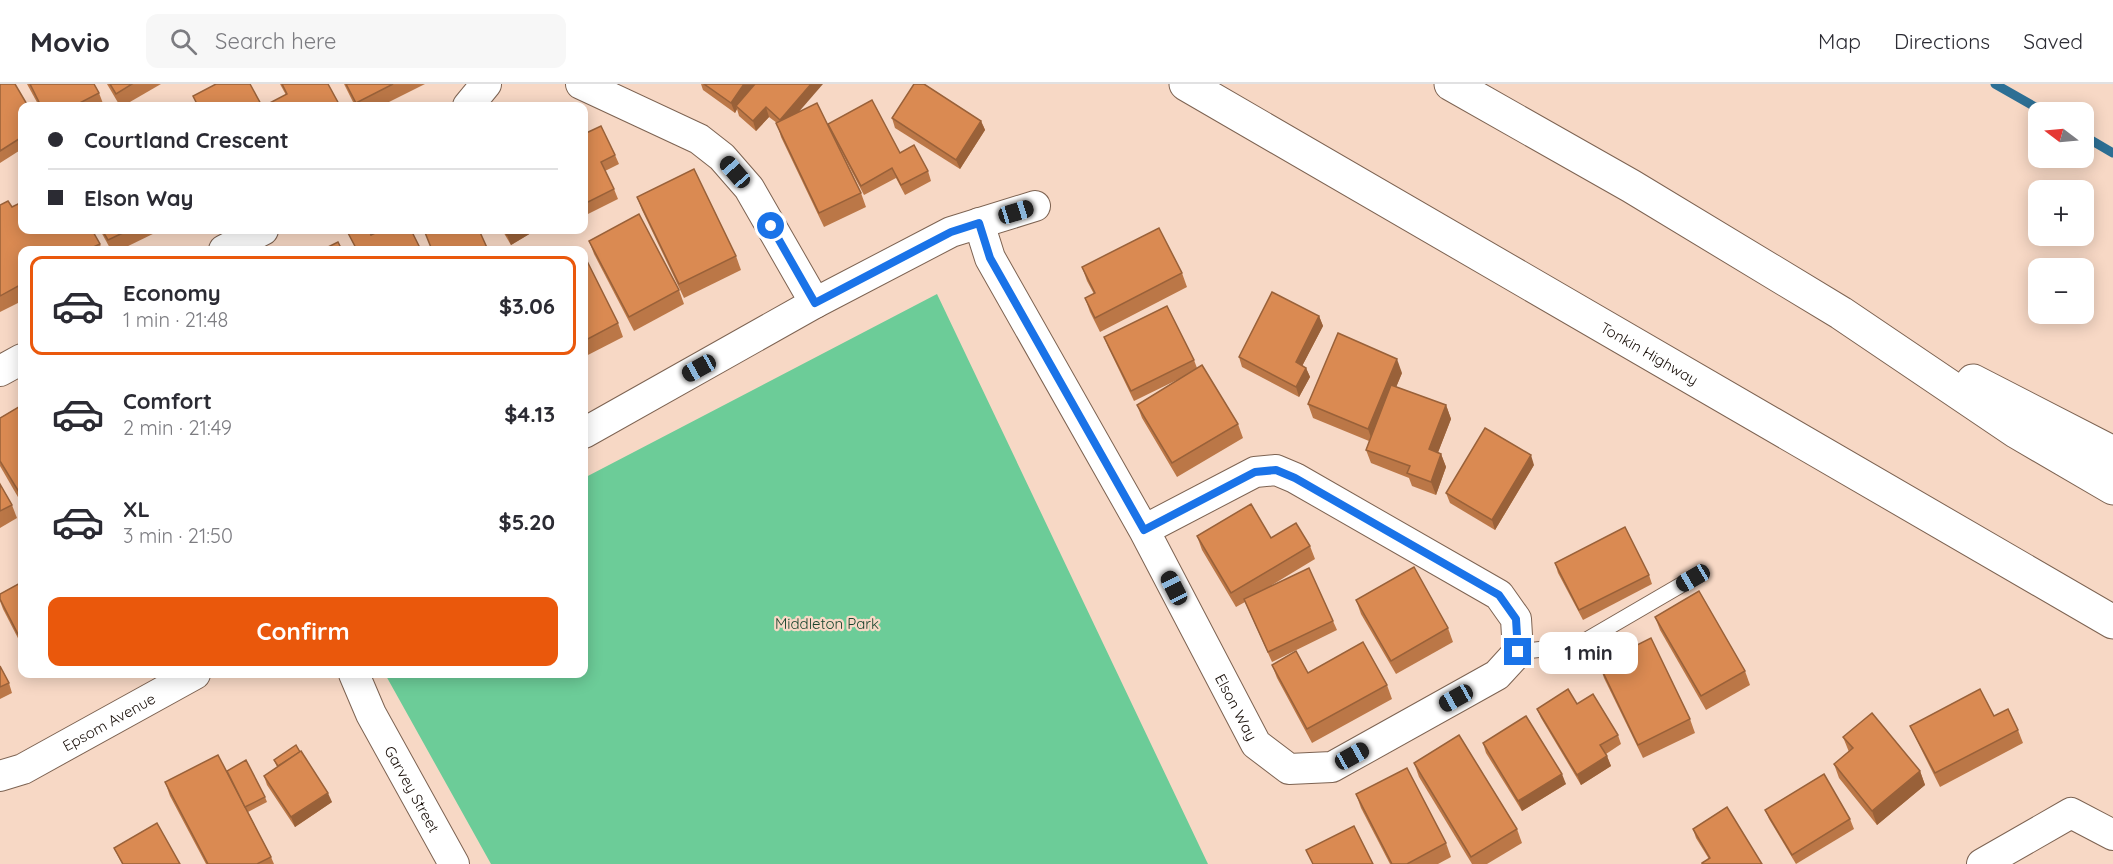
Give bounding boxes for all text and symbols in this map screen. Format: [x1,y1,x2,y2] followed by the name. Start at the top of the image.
[146,14,566,68] search box
[30,24,110,59] text: Movio
[167,25,200,58] icon: search
[215,27,337,55] text: Search here
[1818,28,1861,54] text: Map
[1894,28,1990,54] text: Directions
[2023,28,2083,54] text: Saved
[2028,102,2094,168] north arrow
[2028,102,2094,324] map controls
[84,126,289,154] text: Courtland Crescent
[716,153,754,191] car
[2028,180,2094,246] button: +
[84,184,193,212] text: Elson Way
[996,198,1036,226] car
[757,212,784,239] route start
[2028,258,2094,324] button: −
[51,279,105,333] icon: car
[123,279,221,307] text: Economy
[499,292,555,320] text: $3.06
[123,307,228,332] text: 1 min · 21:48
[1597,317,1702,389] street label: Tonkin Highway
[679,351,719,385] car
[51,387,105,441] icon: car
[123,387,212,415] text: Comfort
[504,400,555,428] text: $4.13
[123,415,232,440] text: 2 min · 21:49
[51,495,105,549] icon: car
[123,495,150,523] text: XL
[499,508,555,536] text: $5.20
[123,523,233,548] text: 3 min · 21:50
[1673,561,1713,595] car
[1158,568,1190,608] car
[48,597,558,666] button: Confirm
[775,614,879,633] park label: Middleton Park
[1539,631,1638,673] callout: 1 min
[1504,638,1531,665] route end
[1564,640,1613,665] text: 1 min
[1211,670,1262,744] street label: Elson Way
[1436,681,1476,715] car
[59,688,158,755] street label: Epsom Avenue
[1332,739,1372,773] car
[381,742,444,836] street label: Garvey Street

